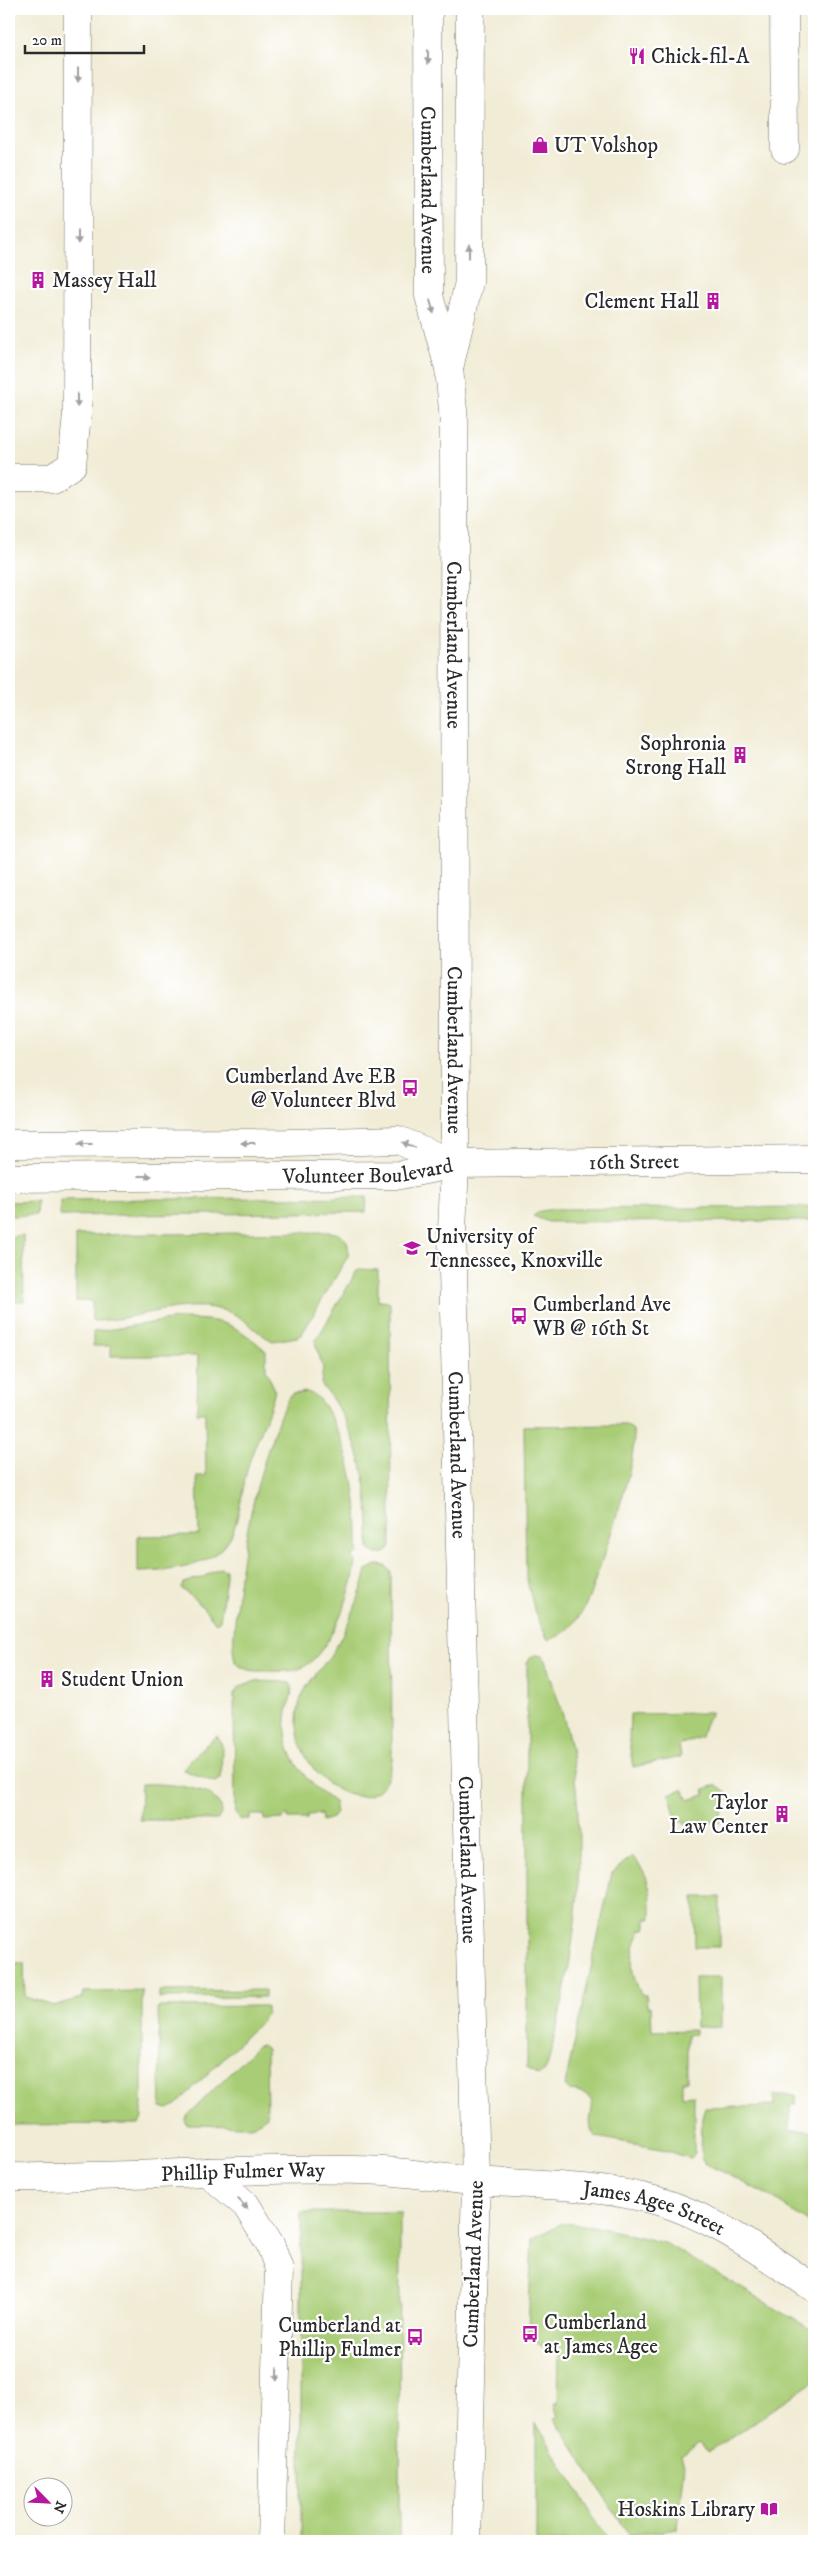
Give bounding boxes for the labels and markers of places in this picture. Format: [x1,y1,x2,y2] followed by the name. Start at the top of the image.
[651,44,750,70] place label: Chick-fil-A
[627,46,647,66] restaurant icon: Chick-fil-A
[554,133,658,159] place label: UT Volshop
[530,135,550,155] shop icon: UT Volshop
[52,268,157,294] place label: Massey Hall
[28,270,48,290] building icon: Massey Hall
[584,289,700,315] place label: Clement Hall
[703,291,723,311] building icon: Clement Hall
[625,731,727,781] place label: Sophronia Strong Hall
[730,745,750,765] building icon: Sophronia Strong Hall
[225,1064,397,1114] place label: Cumberland Ave EB @ Volunteer Blvd
[400,1078,420,1098] bus stop icon: Cumberland Ave EB @ Volunteer Blvd
[426,1224,603,1274] place label: University of Tennessee, Knoxville
[402,1238,422,1258] school or university icon: University of Tennessee, Knoxville
[532,1292,671,1342] place label: Cumberland Ave WB @ 16th St
[509,1306,529,1326] bus stop icon: Cumberland Ave WB @ 16th St
[61,1667,184,1693] place label: Student Union
[37,1669,57,1689] building icon: Student Union
[669,1790,768,1840] place label: Taylor Law Center
[772,1804,792,1824] building icon: Taylor Law Center
[544,2310,658,2360] place label: Cumberland at James Agee
[278,2313,401,2363] place label: Cumberland at Phillip Fulmer
[520,2324,540,2344] bus stop icon: Cumberland at James Agee
[405,2327,425,2347] bus stop icon: Cumberland at Phillip Fulmer
[617,2497,756,2523] place label: Hoskins Library
[759,2499,779,2519] library icon: Hoskins Library

